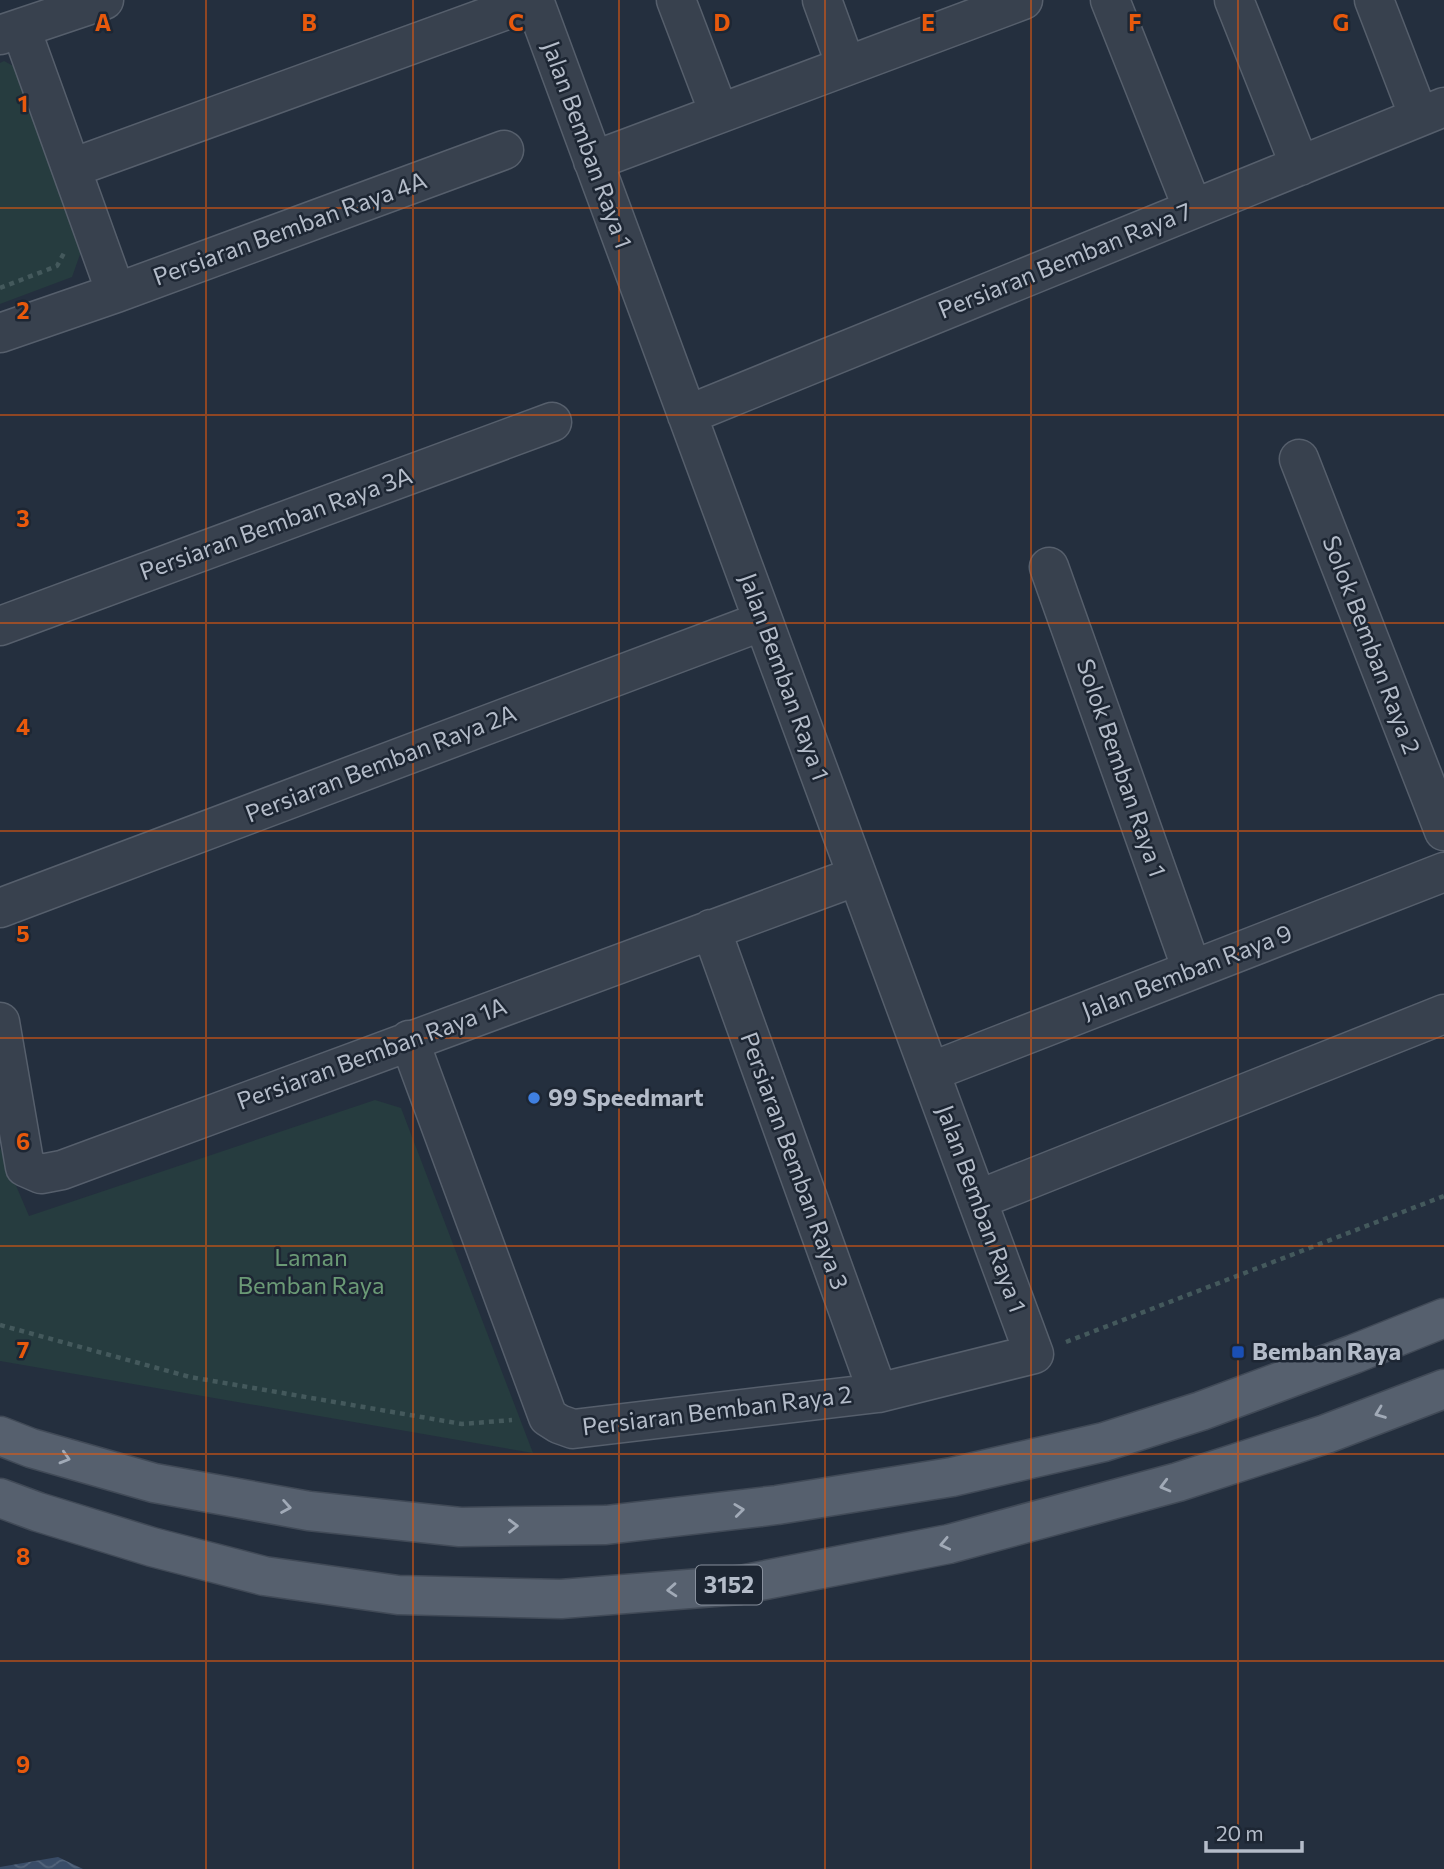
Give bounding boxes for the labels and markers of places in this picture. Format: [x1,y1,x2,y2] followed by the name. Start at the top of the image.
[548,1082,704,1111] place label: 99 Speedmart
[526,1090,542,1106] marker: 99 Speedmart
[1252,1336,1401,1365] place label: Bemban Raya
[1230,1344,1246,1360] marker: Bemban Raya

